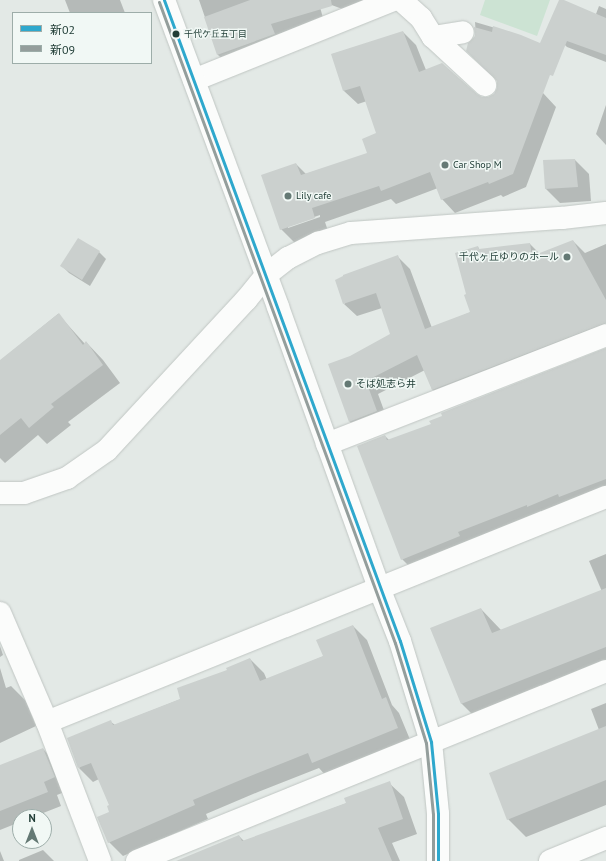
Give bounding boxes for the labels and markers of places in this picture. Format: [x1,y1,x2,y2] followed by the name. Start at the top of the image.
[171,29,181,39] marker: 千代ケ丘五丁目
[184,29,247,39] place label: 千代ケ丘五丁目
[453,159,502,171] place label: Car Shop M
[440,160,450,170] marker: Car Shop M
[296,190,332,202] place label: Lily cafe
[283,191,293,201] marker: Lily cafe
[459,251,559,263] place label: 千代ヶ丘ゆりのホール
[562,252,572,262] marker: 千代ヶ丘ゆりのホール
[356,378,416,390] place label: そば処志ら井
[343,379,353,389] marker: そば処志ら井

